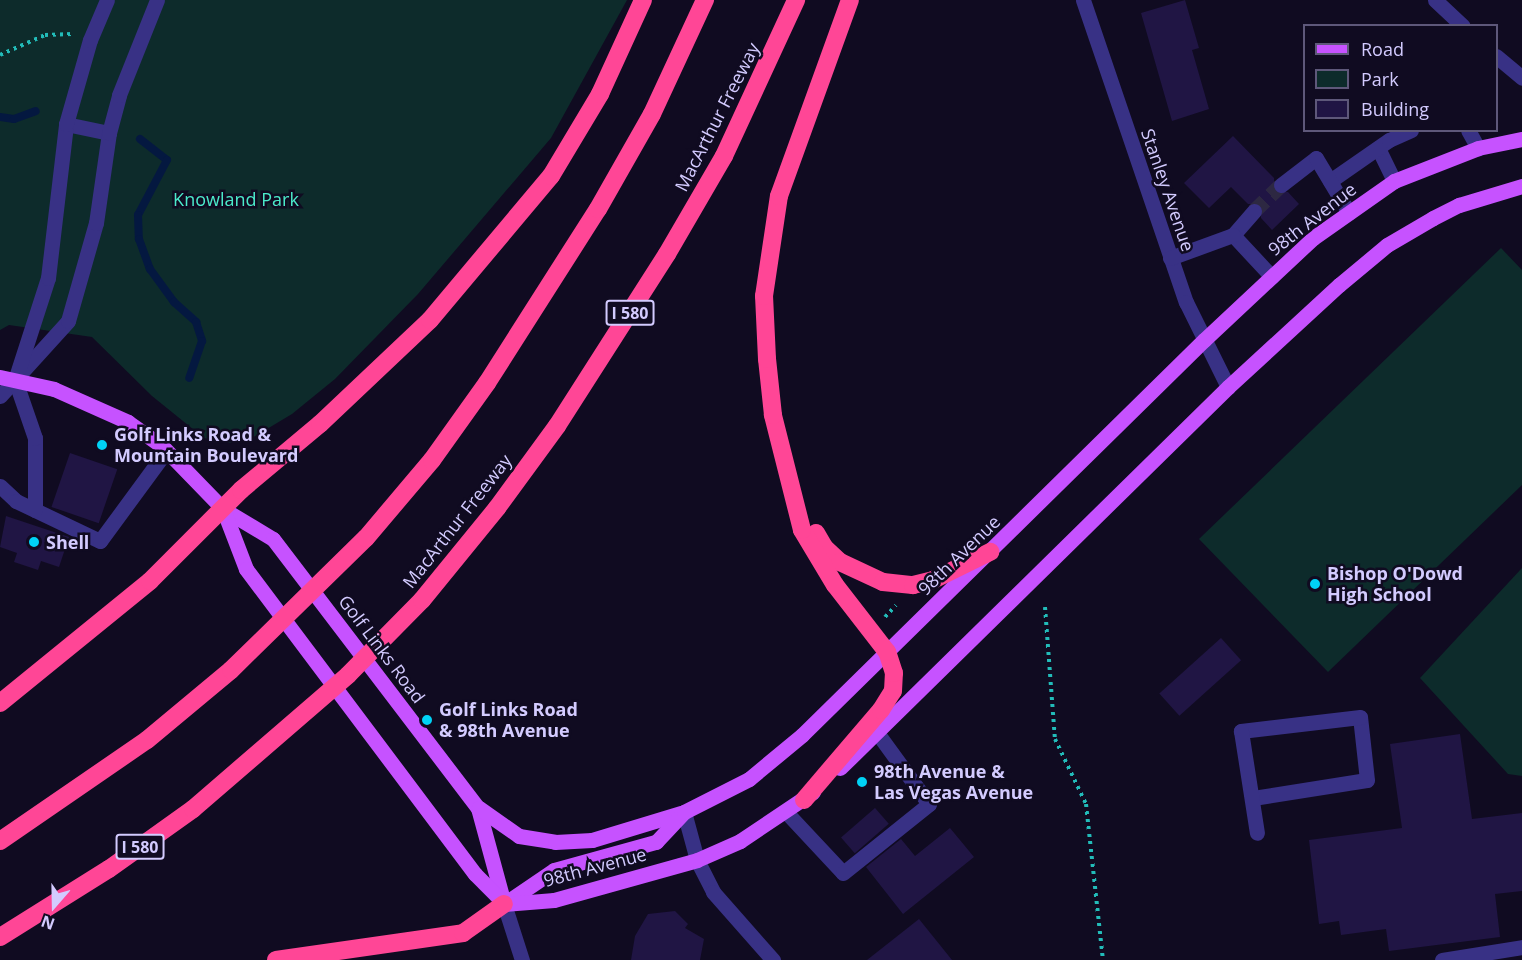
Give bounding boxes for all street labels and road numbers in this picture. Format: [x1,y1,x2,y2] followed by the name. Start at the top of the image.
[670,39,764,195] street label: MacArthur Freeway
[1137,126,1199,254] street label: Stanley Avenue
[1264,178,1360,260] street label: 98th Avenue
[604,300,656,326] road number: I 580
[398,450,516,592] street label: MacArthur Freeway
[914,511,1004,599] street label: 98th Avenue
[334,591,430,707] street label: Golf Links Road
[114,834,166,860] road number: I 580
[541,843,649,891] street label: 98th Avenue

